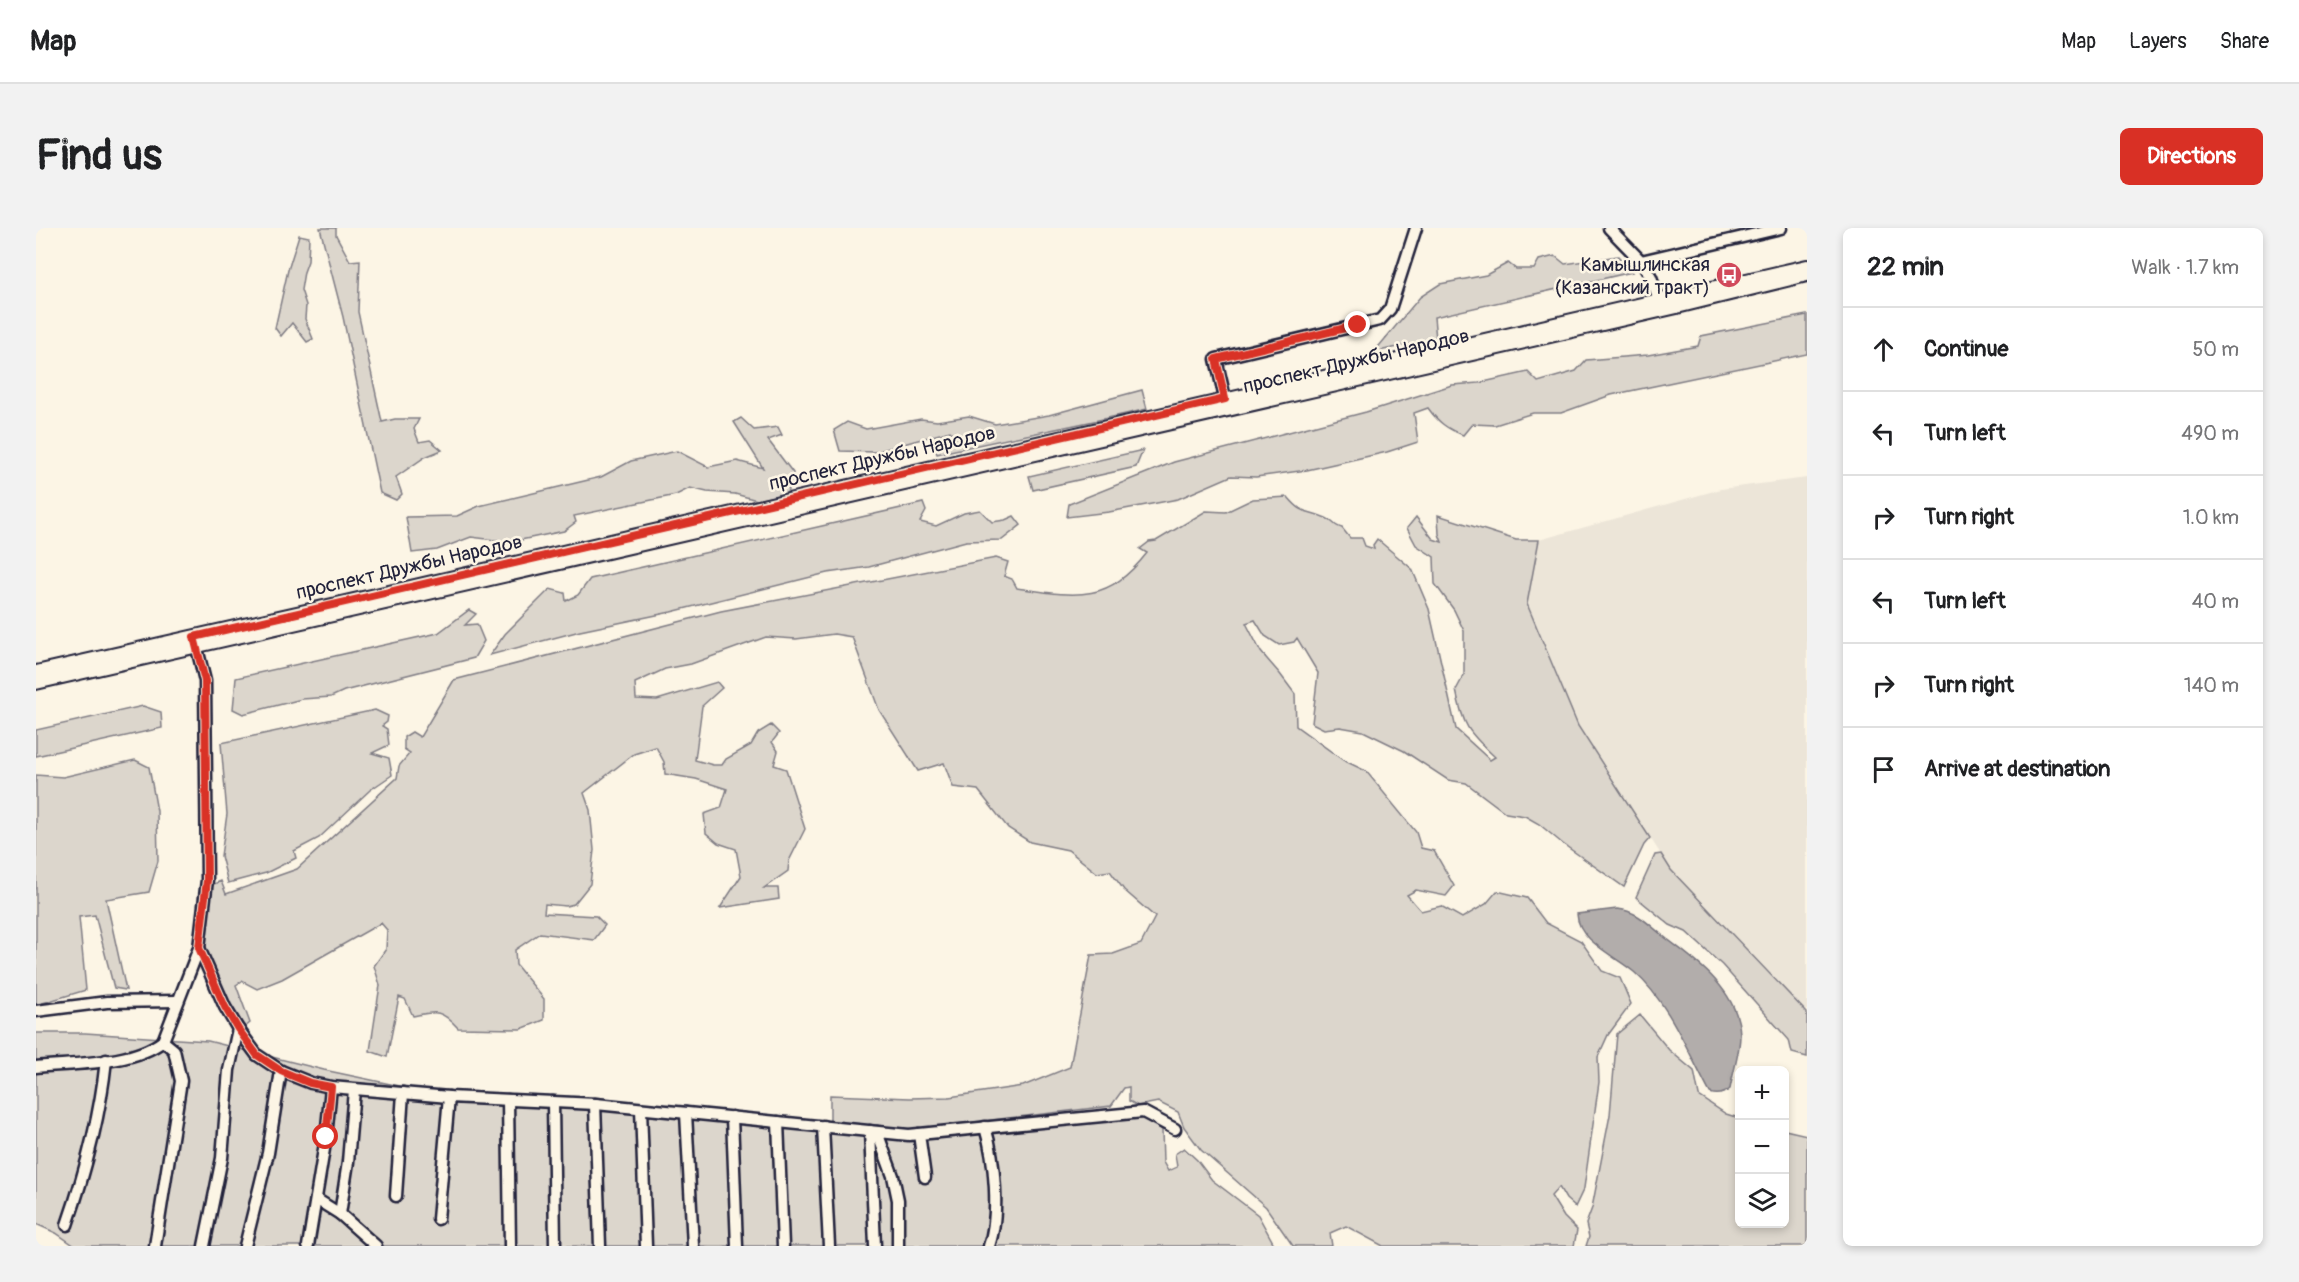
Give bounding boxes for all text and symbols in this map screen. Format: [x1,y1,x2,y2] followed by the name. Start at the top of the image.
[30,24,76,59] text: Map
[2061,28,2096,55] text: Map
[2129,28,2187,55] text: Layers
[2220,28,2269,55] text: Share
[2120,128,2263,185] button: Directions
[36,130,162,182] text: Find us
[1867,251,1944,283] text: 22 min
[1554,252,1710,300] place label: Камышлинская (Казанский тракт)
[2131,255,2239,280] text: Walk · 1.7 km
[1714,260,1744,290] bus stop icon: Камышлинская (Казанский тракт)
[1344,311,1370,337] route end
[1240,323,1472,399] street label: проспект Дружбы Народов
[1867,333,1900,366] icon: ahead
[1924,335,2008,363] text: Continue
[2192,337,2239,362] text: 50 m
[1867,417,1900,450] icon: left
[1924,419,2006,447] text: Turn left
[766,420,998,496] street label: проспект Дружбы Народов
[2181,421,2239,446] text: 490 m
[1867,501,1900,534] icon: right
[1924,503,2014,531] text: Turn right
[2183,505,2239,530] text: 1.0 km
[293,529,525,605] street label: проспект Дружбы Народов
[1867,585,1900,618] icon: left
[1924,587,2006,615] text: Turn left
[2192,589,2239,614] text: 40 m
[1867,669,1900,702] icon: right
[1924,671,2014,699] text: Turn right
[2184,673,2239,698] text: 140 m
[1867,753,1900,786] icon: arrive
[1924,755,2110,783] text: Arrive at destination
[1735,1066,1789,1228] map controls
[1735,1066,1789,1120] button: +
[1735,1120,1789,1174] button: −
[312,1123,338,1149] route start
[1735,1174,1789,1228] button: layers

